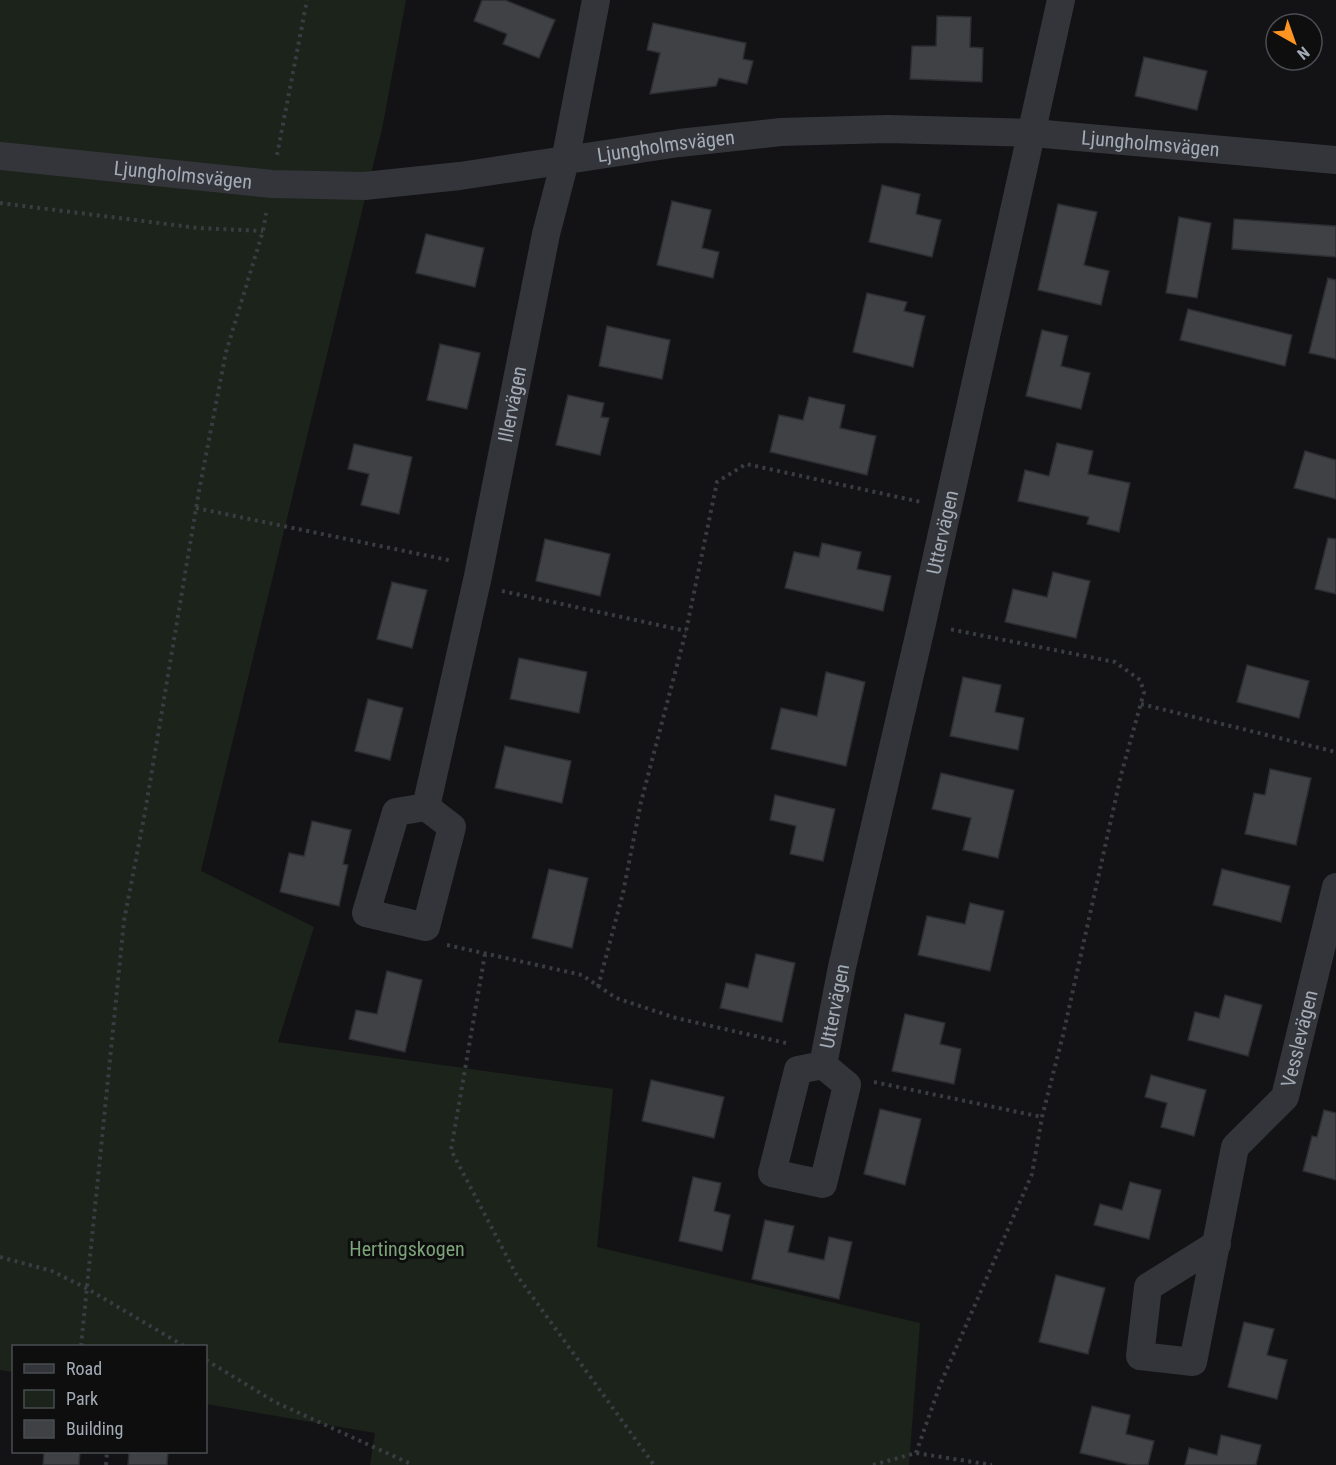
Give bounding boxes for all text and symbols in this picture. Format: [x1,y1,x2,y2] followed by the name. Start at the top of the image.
[1264,12,1324,72] north arrow
[1293,43,1313,64] text: N
[595,125,736,167] street label: Ljungholmsvägen
[1080,125,1221,162] street label: Ljungholmsvägen
[113,156,253,194] street label: Ljungholmsvägen
[493,364,531,444] street label: Illervägen
[921,488,963,577] street label: Uttervägen
[814,962,854,1050] street label: Uttervägen
[1276,988,1323,1090] street label: Vesslevägen
[349,1237,465,1261] park label: Hertingskogen
[12,1345,207,1453] legend
[66,1358,102,1379] text: Road
[66,1388,98,1409] text: Park
[66,1418,123,1439] text: Building

